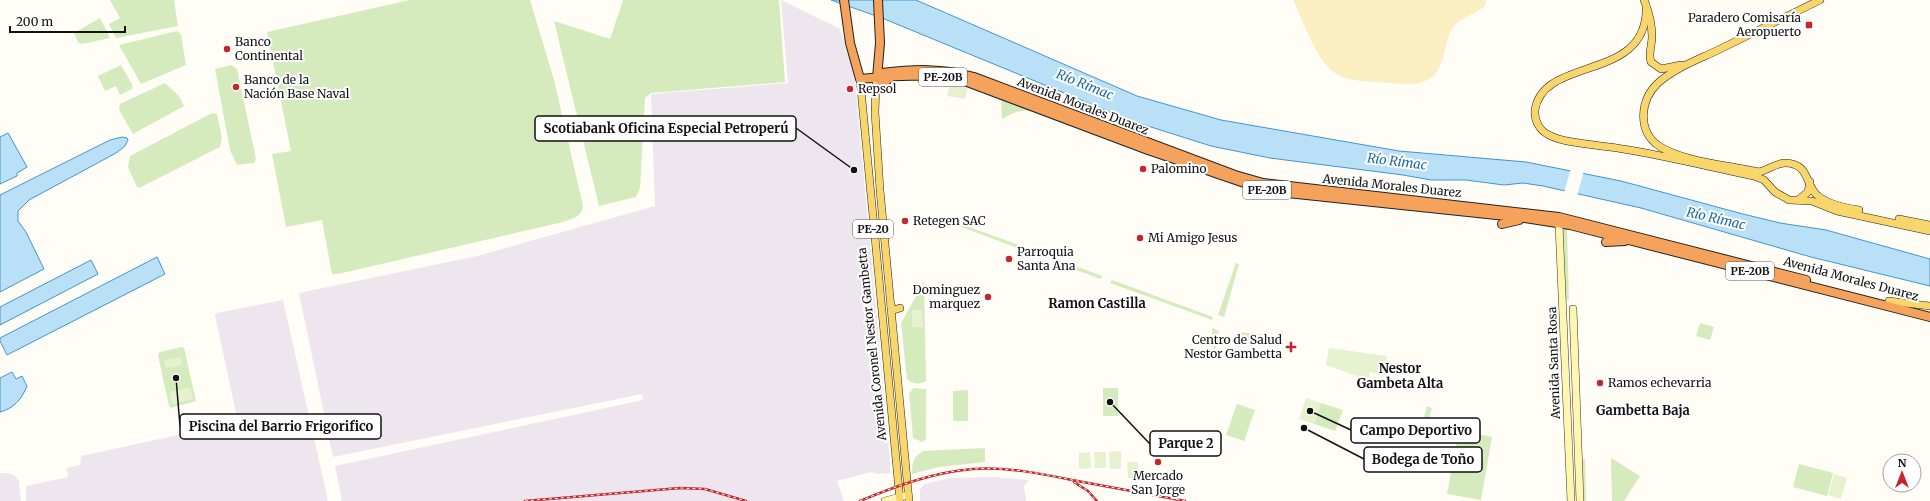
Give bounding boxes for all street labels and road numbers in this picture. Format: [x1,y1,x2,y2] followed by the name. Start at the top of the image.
[919,68,967,86] road number: PE-20B
[1014,73,1151,138] street label: Avenida Morales Duarez
[1321,171,1463,200] street label: Avenida Morales Duarez
[1243,181,1291,199] road number: PE-20B
[853,220,893,238] road number: PE-20
[854,246,889,442] street label: Avenida Coronel Nestor Gambetta
[1781,253,1921,304] street label: Avenida Morales Duarez
[1726,262,1774,280] road number: PE-20B
[1544,306,1563,420] street label: Avenida Santa Rosa

